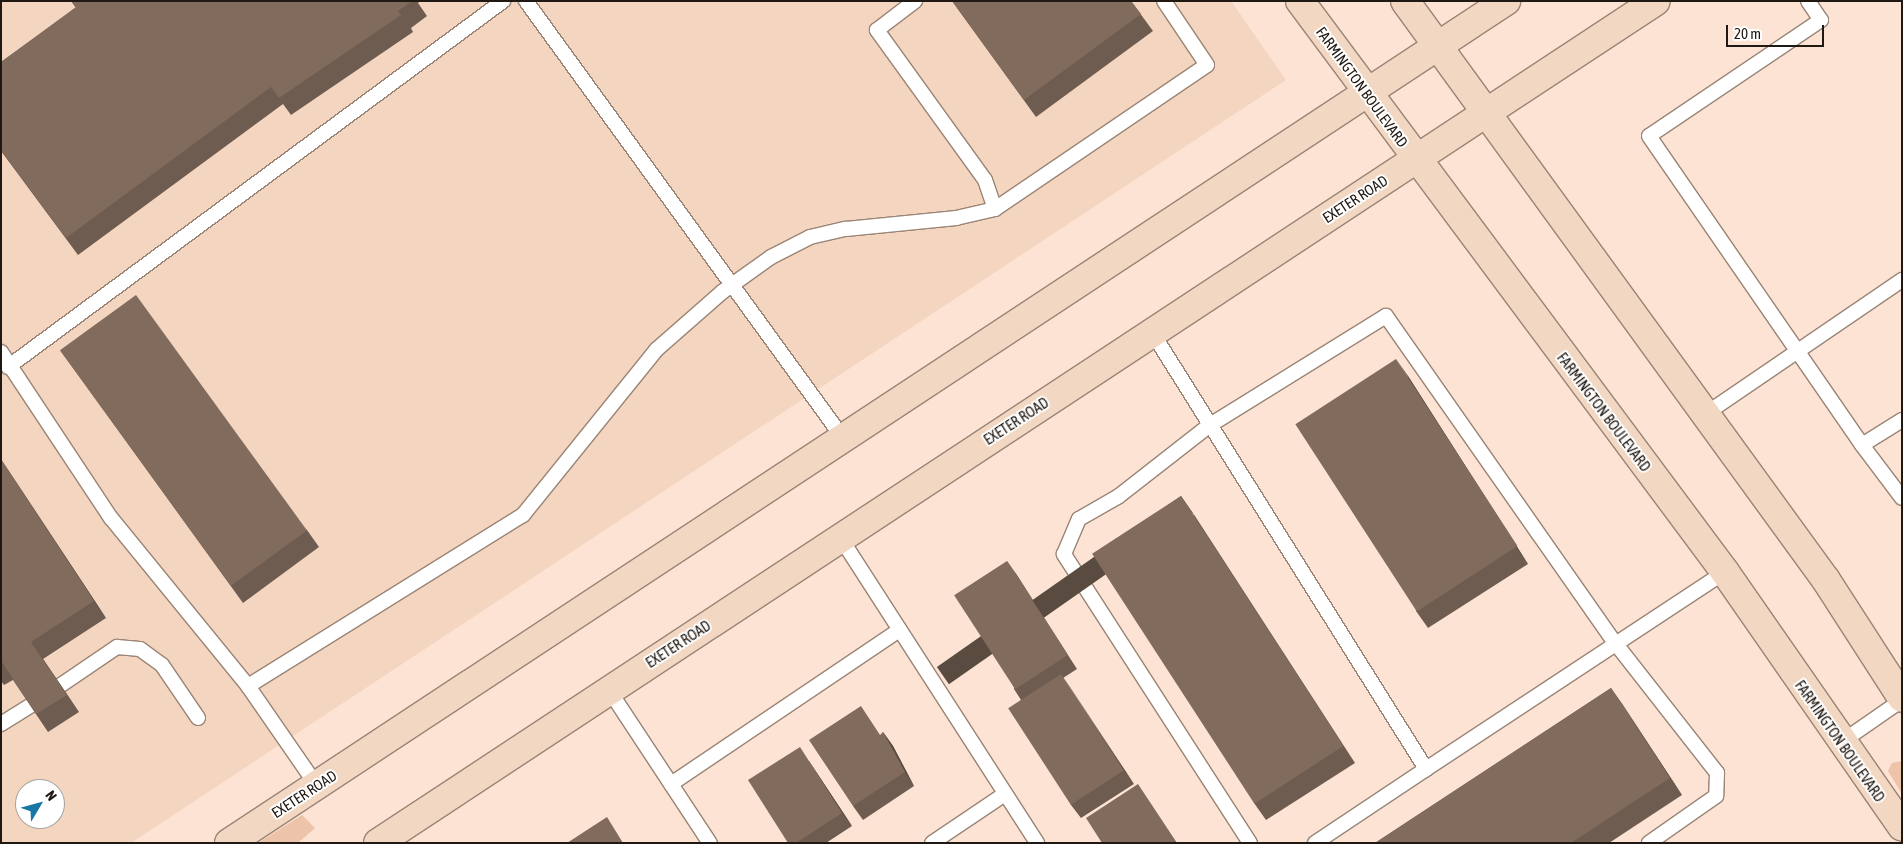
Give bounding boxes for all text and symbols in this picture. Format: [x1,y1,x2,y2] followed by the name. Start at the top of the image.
[1728,15,1826,47] scale bar
[1312,23,1412,151] street label: FARMINGTON BOULEVARD
[1734,25,1761,42] text: 20 m
[1319,171,1391,227] street label: EXETER ROAD
[1553,349,1655,475] street label: FARMINGTON BOULEVARD
[980,393,1052,449] street label: EXETER ROAD
[642,616,714,672] street label: EXETER ROAD
[1791,677,1889,805] street label: FARMINGTON BOULEVARD
[268,766,340,822] street label: EXETER ROAD
[15,779,65,829] north arrow
[42,787,60,804] text: N

